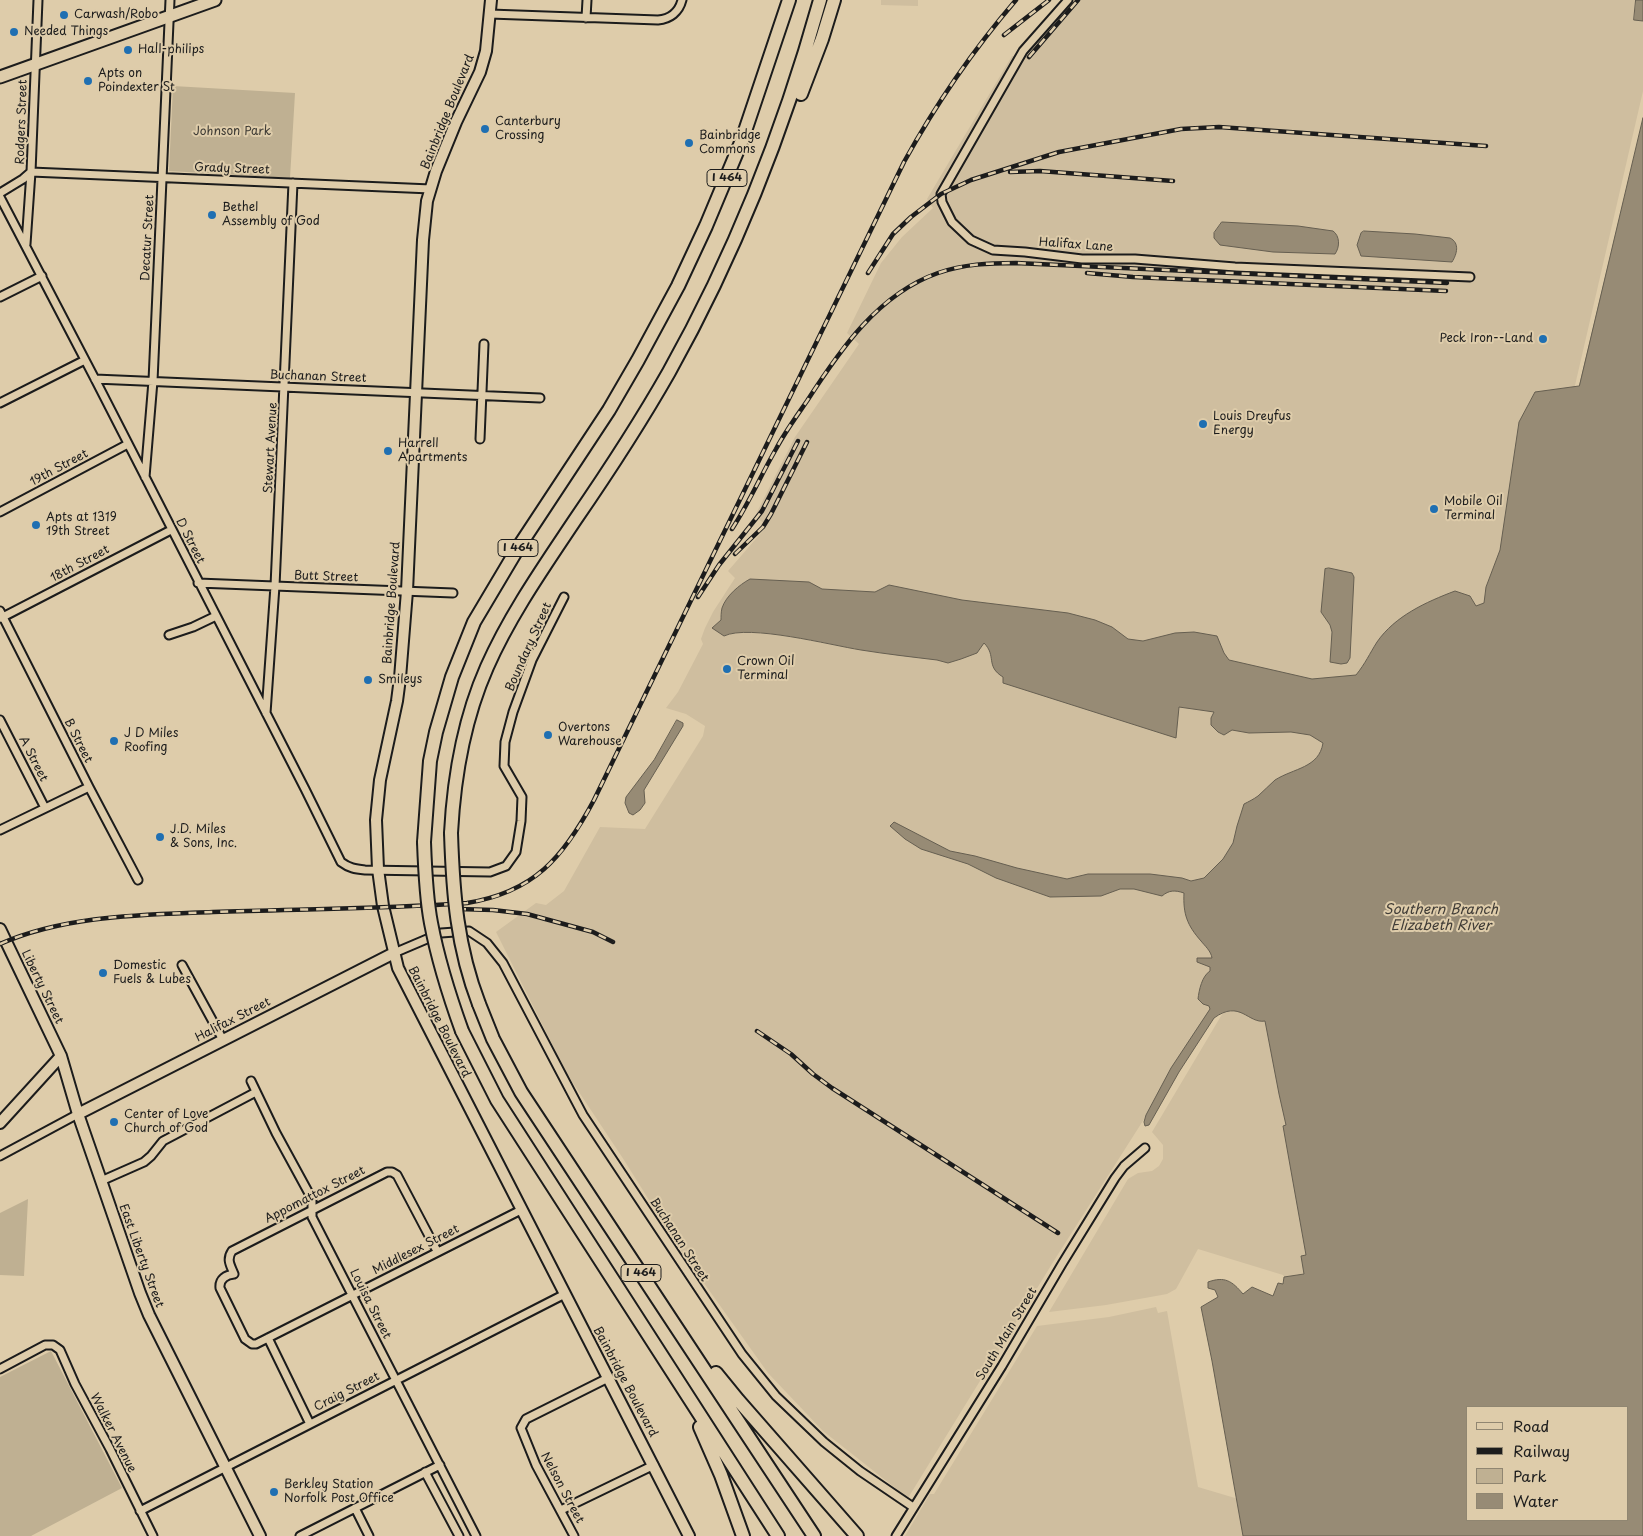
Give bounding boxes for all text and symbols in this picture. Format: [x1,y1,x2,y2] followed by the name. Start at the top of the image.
[74,8,158,22] place label: Carwash/Robo
[58,9,70,21] marker: Carwash/Robo
[24,25,108,39] place label: Needed Things
[8,26,20,38] marker: Needed Things
[138,43,204,57] place label: Hall-philips
[122,44,134,56] marker: Hall-philips
[418,52,478,172] street label: Bainbridge Boulevard
[98,67,175,95] place label: Apts on Poindexter St
[82,75,94,87] marker: Apts on Poindexter St
[13,79,31,165] street label: Rodgers Street
[495,115,561,143] place label: Canterbury Crossing
[479,123,491,135] marker: Canterbury Crossing
[193,125,271,139] park label: Johnson Park
[699,129,761,157] place label: Bainbridge Commons
[683,137,695,149] marker: Bainbridge Commons
[194,160,270,178] street label: Grady Street
[707,170,747,187] road number: I 464
[139,194,157,282] street label: Decatur Street
[222,201,320,229] place label: Bethel Assembly of God
[206,209,218,221] marker: Bethel Assembly of God
[1038,235,1114,255] street label: Halifax Lane
[1439,332,1533,346] place label: Peck Iron--Land
[1537,333,1549,345] marker: Peck Iron--Land
[269,368,367,386] street label: Buchanan Street
[261,402,281,494] street label: Stewart Avenue
[1213,410,1291,438] place label: Louis Dreyfus Energy
[1197,418,1209,430] marker: Louis Dreyfus Energy
[398,437,467,465] place label: Harrell Apartments
[382,445,394,457] marker: Harrell Apartments
[27,447,91,489] street label: 19th Street
[1444,495,1503,523] place label: Mobile Oil Terminal
[1428,503,1440,515] marker: Mobile Oil Terminal
[46,511,117,539] place label: Apts at 1319 19th Street
[172,516,208,566] street label: D Street
[30,519,42,531] marker: Apts at 1319 19th Street
[498,540,538,556] road number: I 464
[381,541,403,665] street label: Bainbridge Boulevard
[48,542,112,586] street label: 18th Street
[294,569,358,585] street label: Butt Street
[503,600,555,694] street label: Boundary Street
[737,655,794,683] place label: Crown Oil Terminal
[721,663,733,675] marker: Crown Oil Terminal
[378,673,422,687] place label: Smileys
[362,674,374,686] marker: Smileys
[61,717,95,765] street label: B Street
[558,721,622,749] place label: Overtons Warehouse
[124,727,179,755] place label: J D Miles Roofing
[542,729,554,741] marker: Overtons Warehouse
[15,734,51,784] street label: A Street
[108,735,120,747] marker: J D Miles Roofing
[170,823,237,851] place label: J.D. Miles & Sons, Inc.
[154,831,166,843] marker: J.D. Miles & Sons, Inc.
[1384,902,1498,934] water label: Southern Branch Elizabeth River
[18,948,66,1026] street label: Liberty Street
[113,959,191,987] place label: Domestic Fuels & Lubes
[405,964,473,1080] street label: Bainbridge Boulevard
[97,967,109,979] marker: Domestic Fuels & Lubes
[193,995,273,1045] street label: Halifax Street
[124,1108,208,1136] place label: Center of Love Church of God
[108,1116,120,1128] marker: Center of Love Church of God
[262,1163,368,1227] street label: Appomattox Street
[647,1195,711,1285] street label: Buchanan Street
[116,1202,166,1310] street label: East Liberty Street
[370,1222,462,1278] street label: Middlesex Street
[621,1264,661,1282] road number: I 464
[346,1267,394,1341] street label: Louisa Street
[974,1285,1040,1383] street label: South Main Street
[590,1324,660,1440] street label: Bainbridge Boulevard
[312,1369,382,1415] street label: Craig Street
[87,1391,139,1475] street label: Walker Avenue
[1466,1406,1628,1521] legend
[1513,1414,1549,1437] text: Road
[1513,1439,1570,1462] text: Railway
[537,1450,587,1526] street label: Nelson Street
[1513,1464,1547,1487] text: Park
[284,1478,394,1506] place label: Berkley Station Norfolk Post Office
[268,1486,280,1498] marker: Berkley Station Norfolk Post Office
[1513,1489,1558,1512] text: Water

